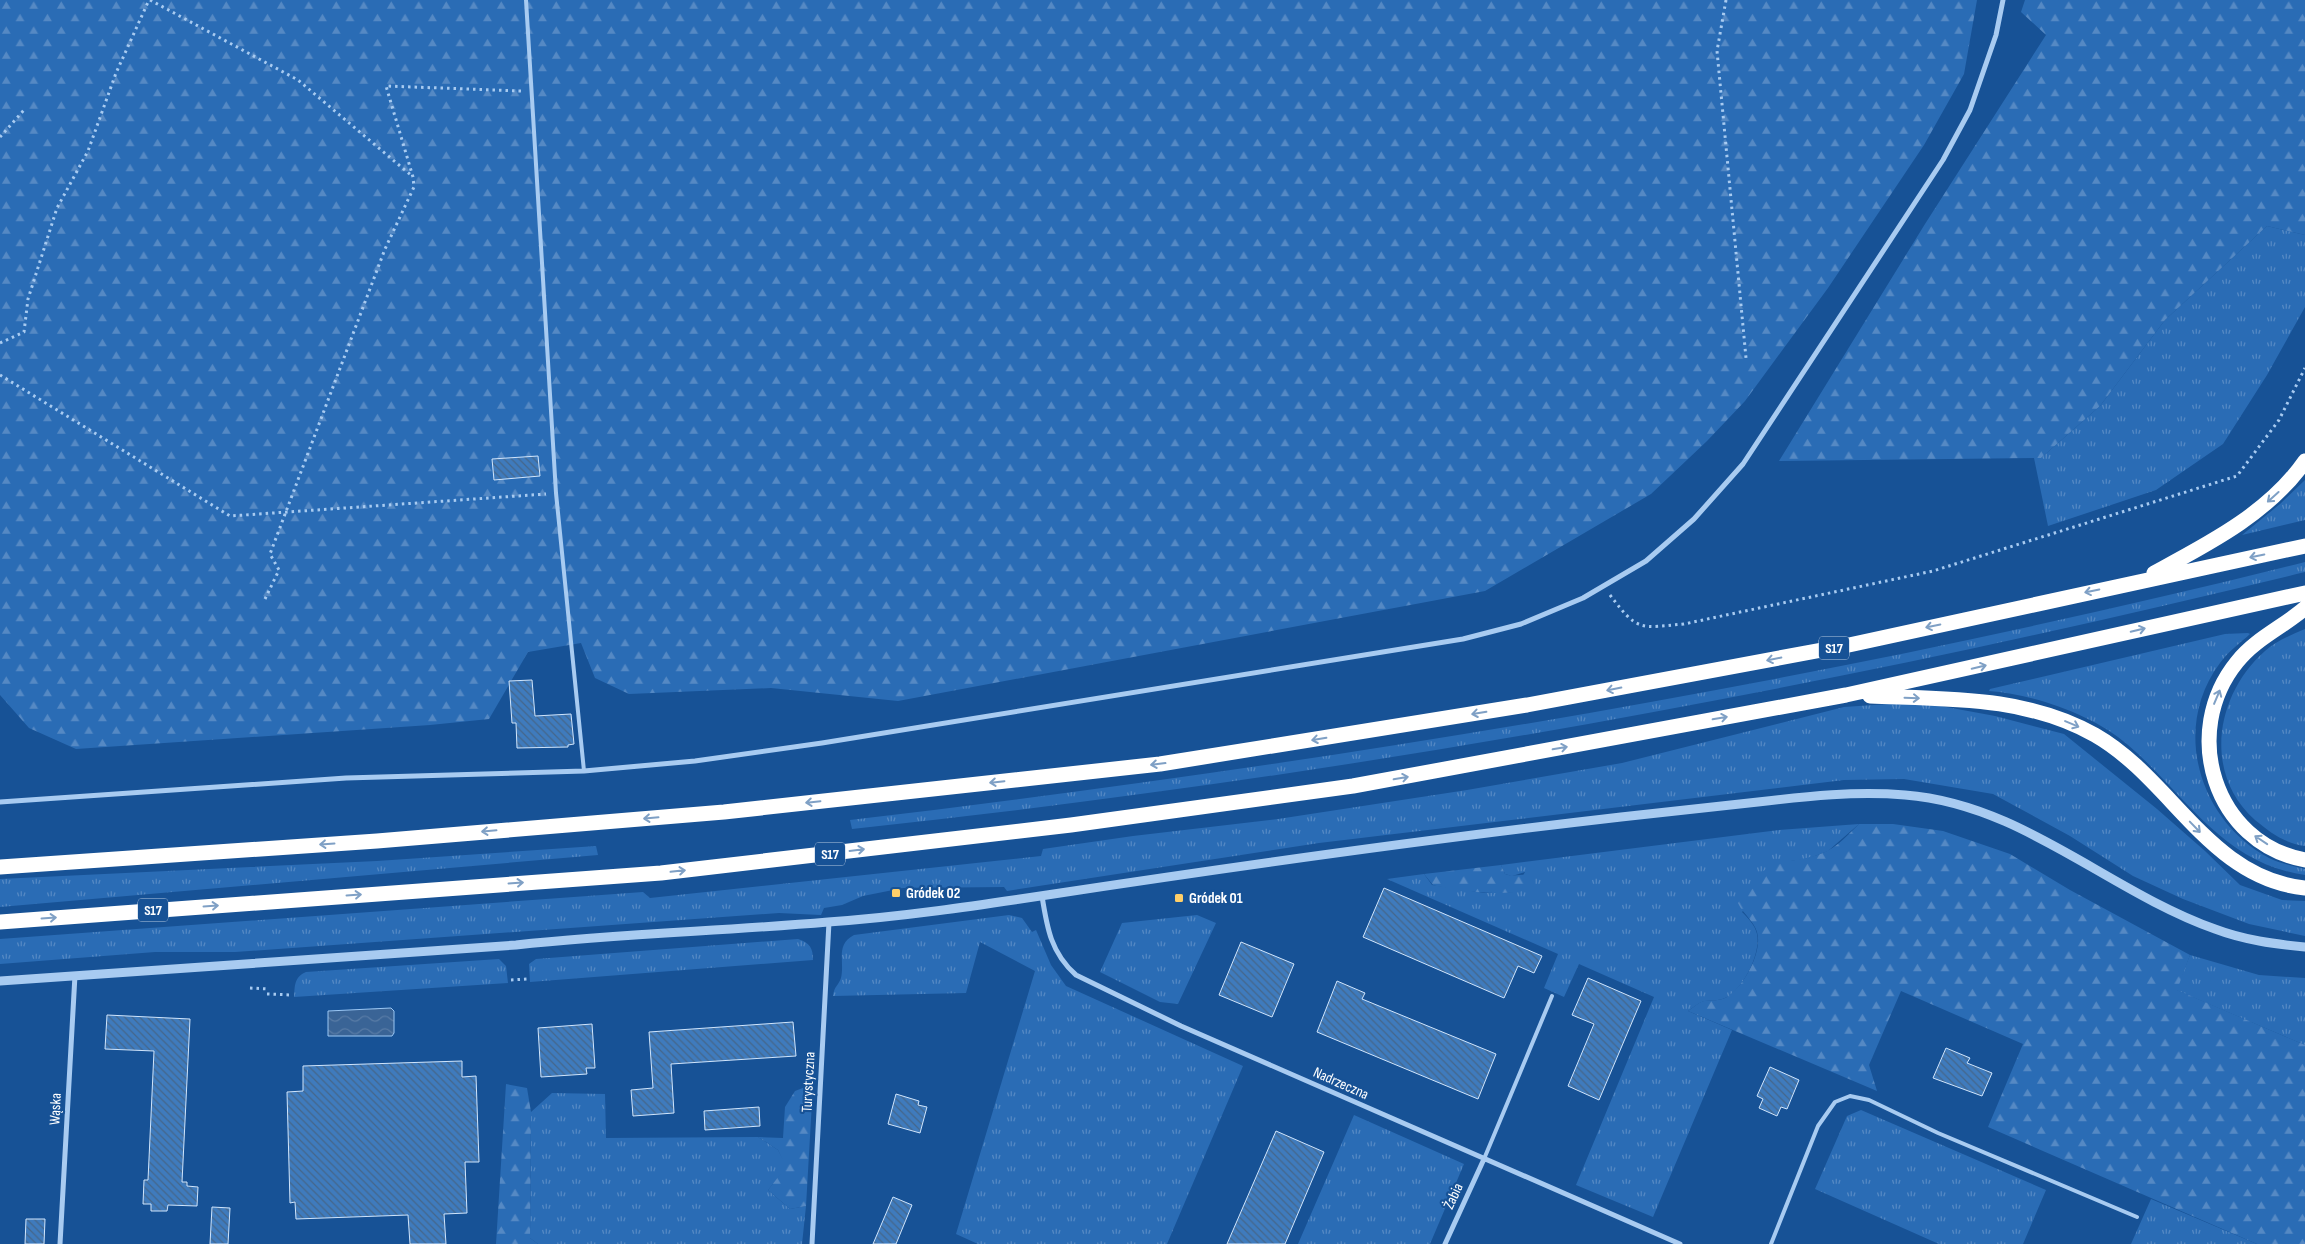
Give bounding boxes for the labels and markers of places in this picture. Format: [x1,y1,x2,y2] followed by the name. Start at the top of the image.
[906,884,960,903] place label: Gródek 02
[890,887,902,899] marker: Gródek 02
[1189,889,1243,908] place label: Gródek 01
[1173,892,1185,904] marker: Gródek 01

